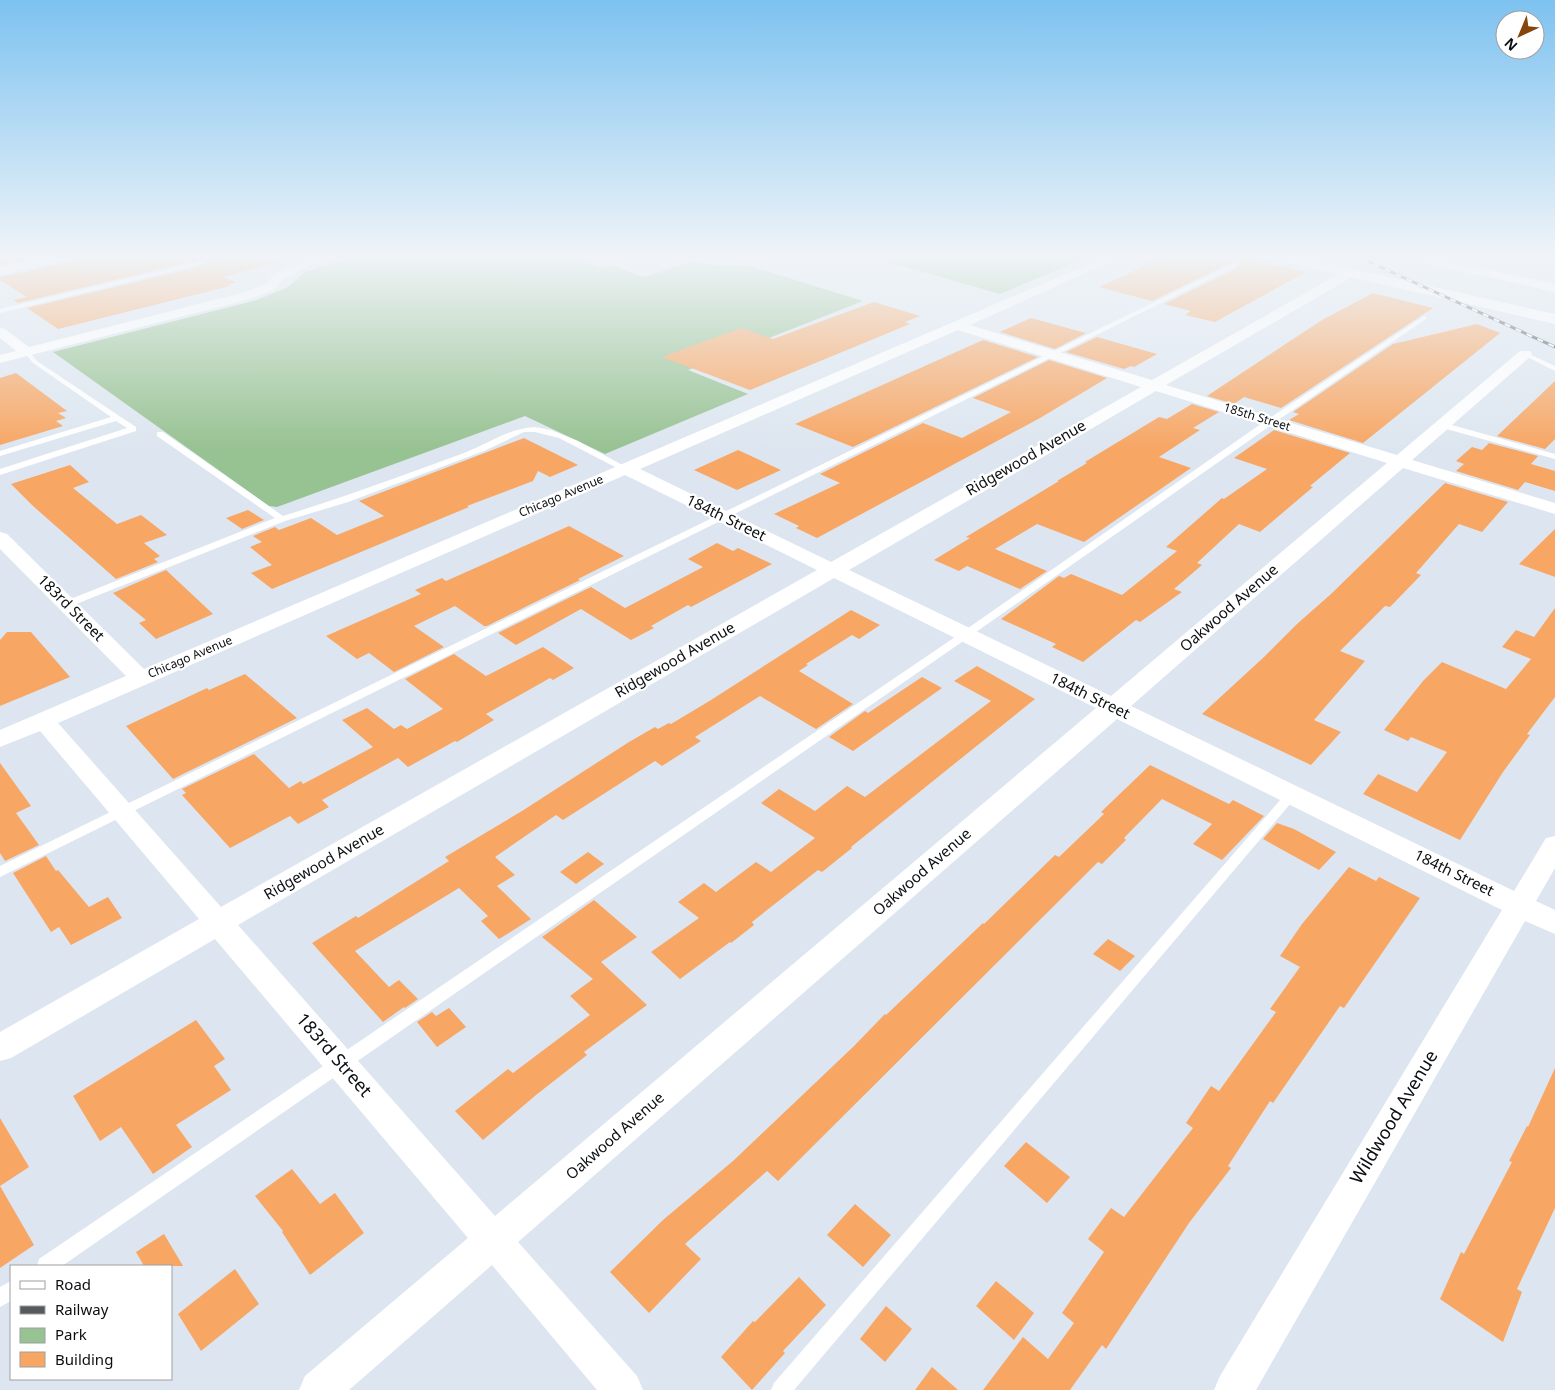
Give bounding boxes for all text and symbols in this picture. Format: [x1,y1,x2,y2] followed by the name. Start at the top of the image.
[1495,10,1545,60] north arrow
[1500,34,1521,56] text: N
[1222,398,1293,435] street label: 185th Street
[962,415,1089,500] street label: Ridgewood Avenue
[516,470,606,521] street label: Chicago Avenue
[683,489,770,545] street label: 184th Street
[1175,559,1282,655] street label: Oakwood Avenue
[34,570,110,645] street label: 183rd Street
[611,617,738,702] street label: Ridgewood Avenue
[145,631,235,682] street label: Chicago Avenue
[1047,667,1134,723] street label: 184th Street
[260,819,387,904] street label: Ridgewood Avenue
[868,823,975,919] street label: Oakwood Avenue
[1411,844,1498,900] street label: 184th Street
[292,1007,378,1102] street label: 183rd Street
[1344,1045,1443,1188] street label: Wildwood Avenue
[561,1087,668,1183] street label: Oakwood Avenue
[10,1265,172,1380] legend
[55,1274,91,1294] text: Road
[55,1299,109,1319] text: Railway
[55,1324,87,1344] text: Park
[55,1349,113,1369] text: Building

